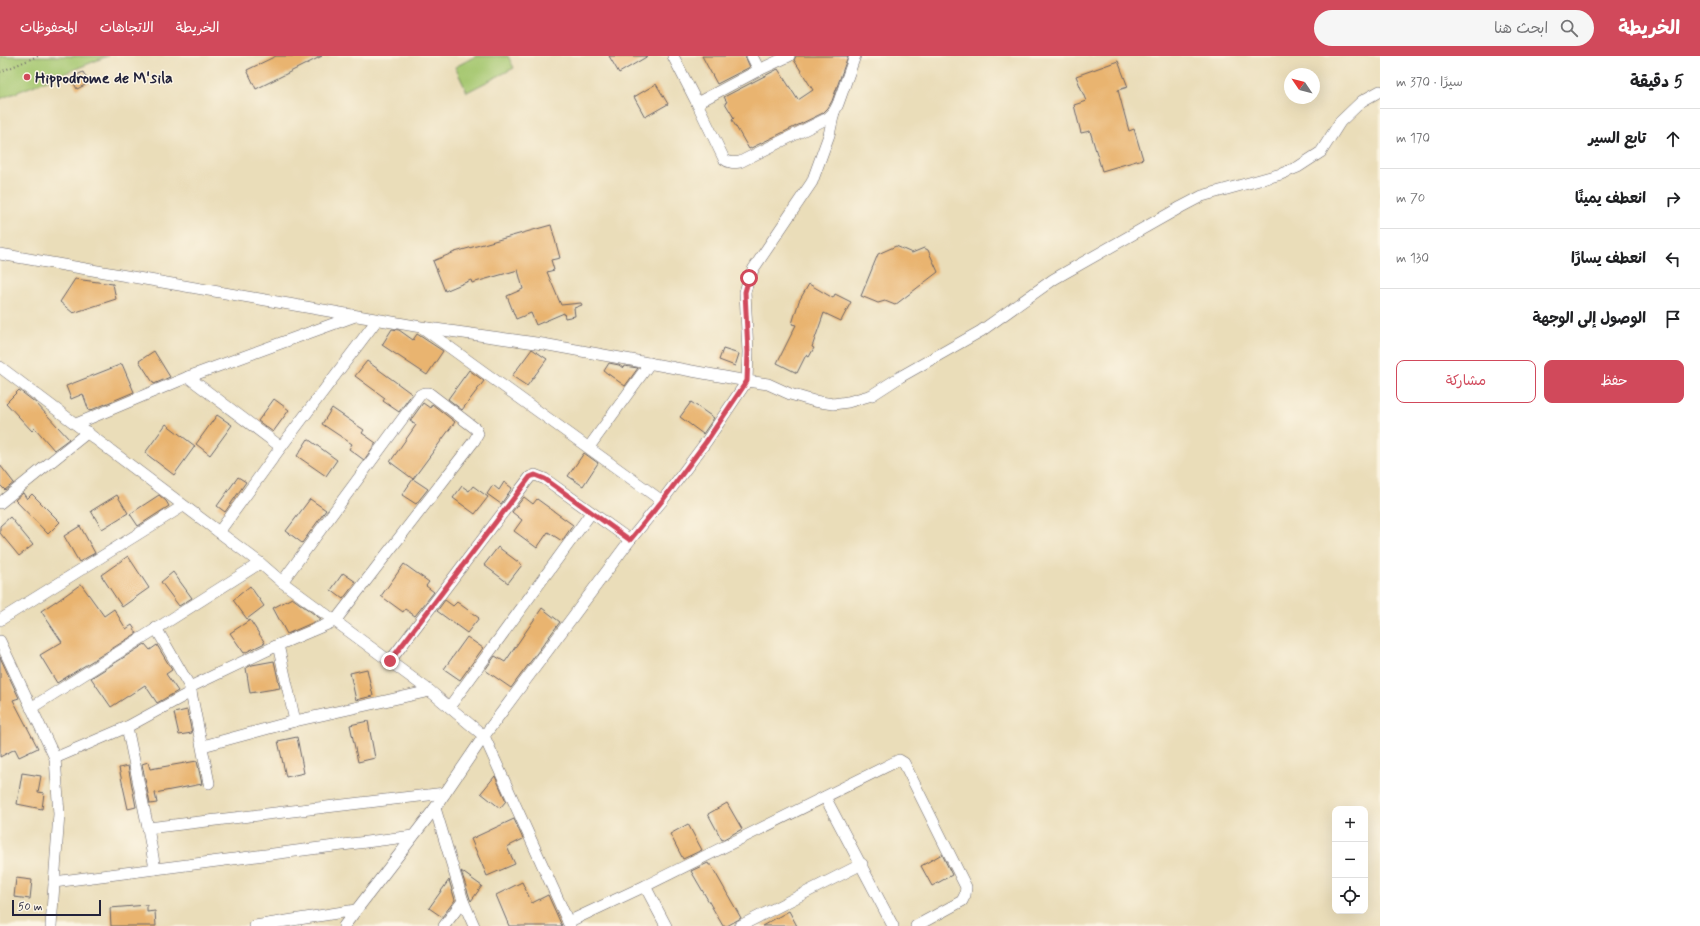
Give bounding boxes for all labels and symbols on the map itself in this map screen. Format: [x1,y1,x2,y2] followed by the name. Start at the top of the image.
[35,68,173,89] place label: Hippodrome de M'sila
[1284,68,1320,104] north arrow
[22,72,32,82] marker: Hippodrome de M'sila
[740,269,758,287] route start
[381,652,399,670] route end
[12,898,101,917] scale bar

